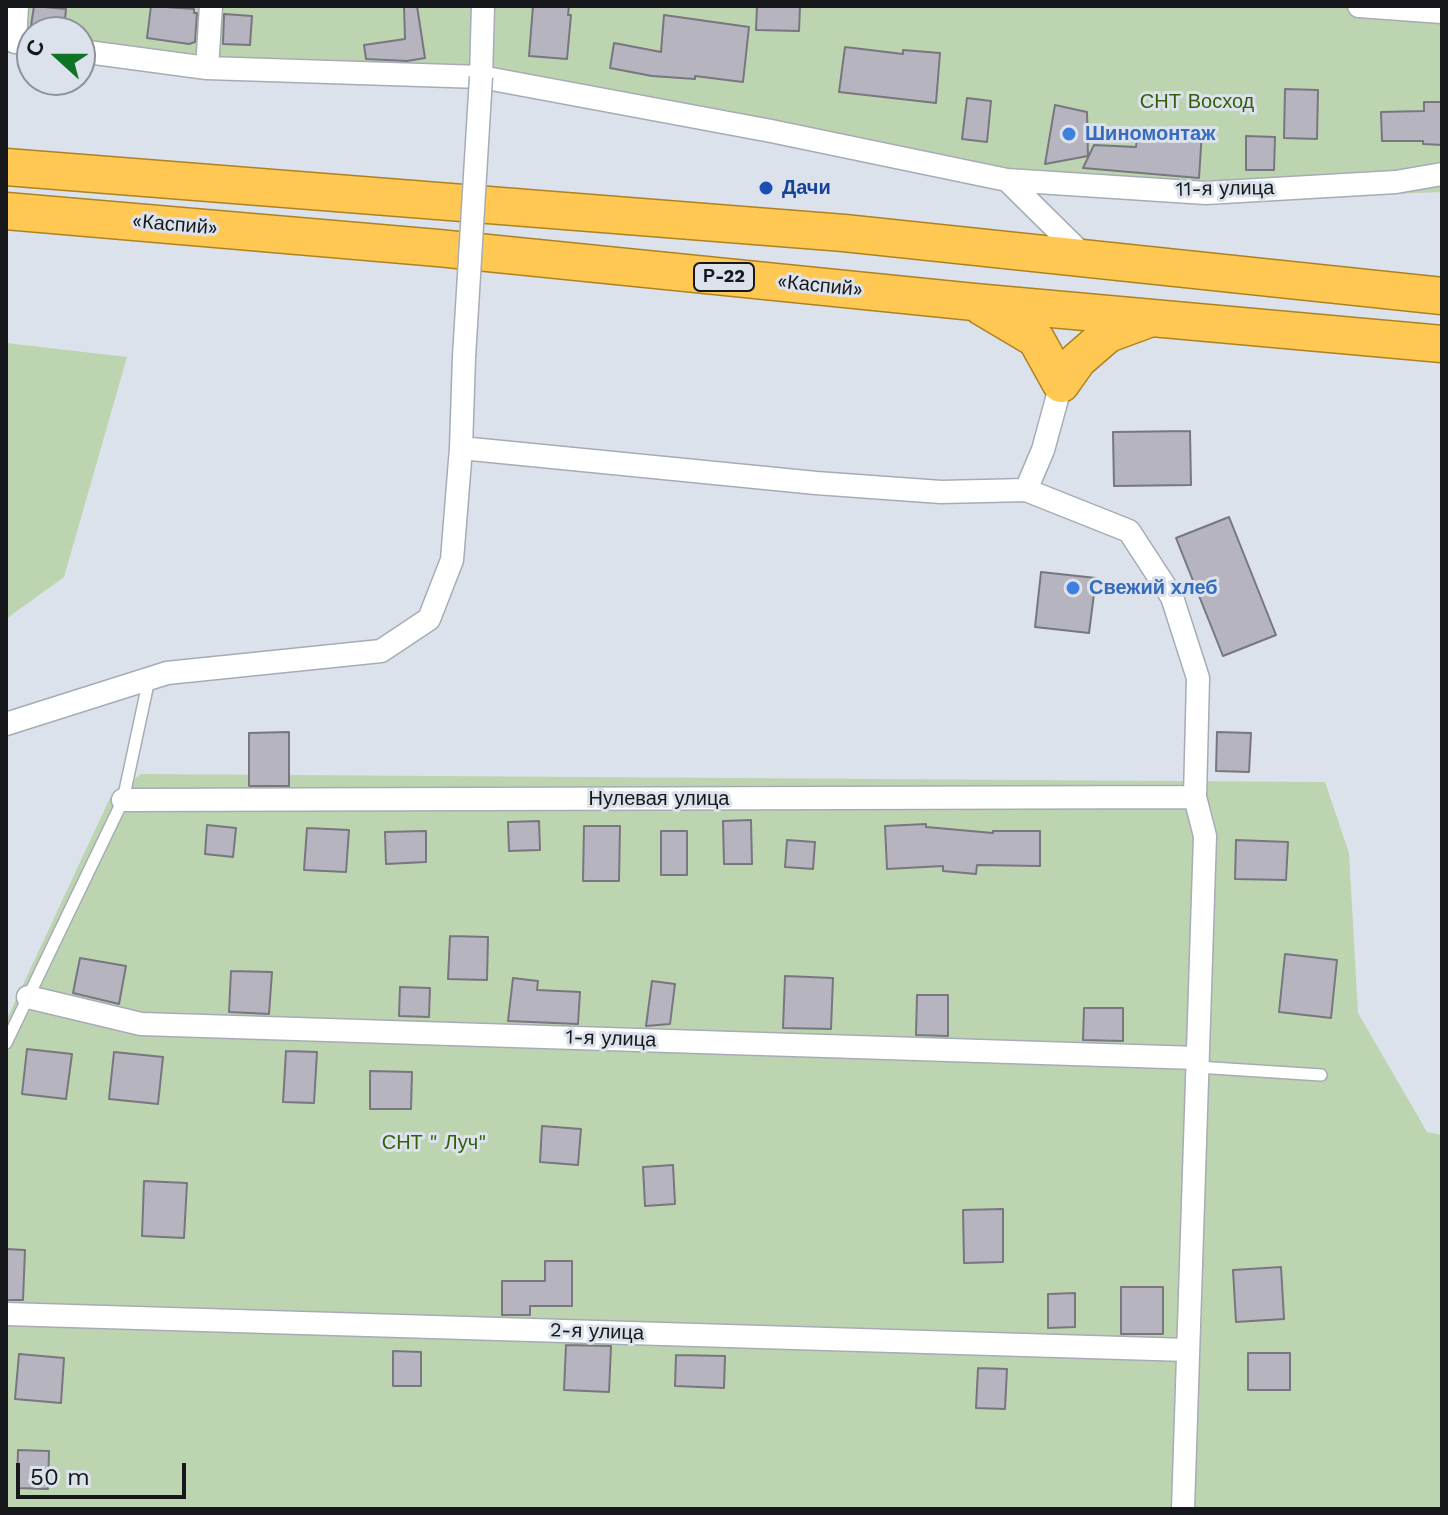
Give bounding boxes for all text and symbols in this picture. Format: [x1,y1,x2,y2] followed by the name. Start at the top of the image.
[16,16,96,96] north arrow
[20,36,50,60] text: С
[1140,90,1254,114] park label: СНТ Восход
[1085,122,1215,146] place label: Шиномонтаж
[1060,125,1078,143] marker: Шиномонтаж
[782,176,831,200] place label: Дачи
[1176,176,1274,202] street label: 11-я улица
[757,179,775,197] marker: Дачи
[131,209,219,241] street label: «Каспий»
[694,263,754,291] road number: Р-22
[776,270,864,302] street label: «Каспий»
[1089,576,1218,600] place label: Свежий хлеб
[1064,579,1082,597] marker: Свежий хлеб
[589,787,729,811] street label: Нулевая улица
[565,1025,657,1053] street label: 1-я улица
[382,1131,486,1155] park label: СНТ " Луч"
[550,1318,644,1346] street label: 2-я улица
[20,1447,190,1497] scale bar
[30,1463,90,1491] text: 50 m

